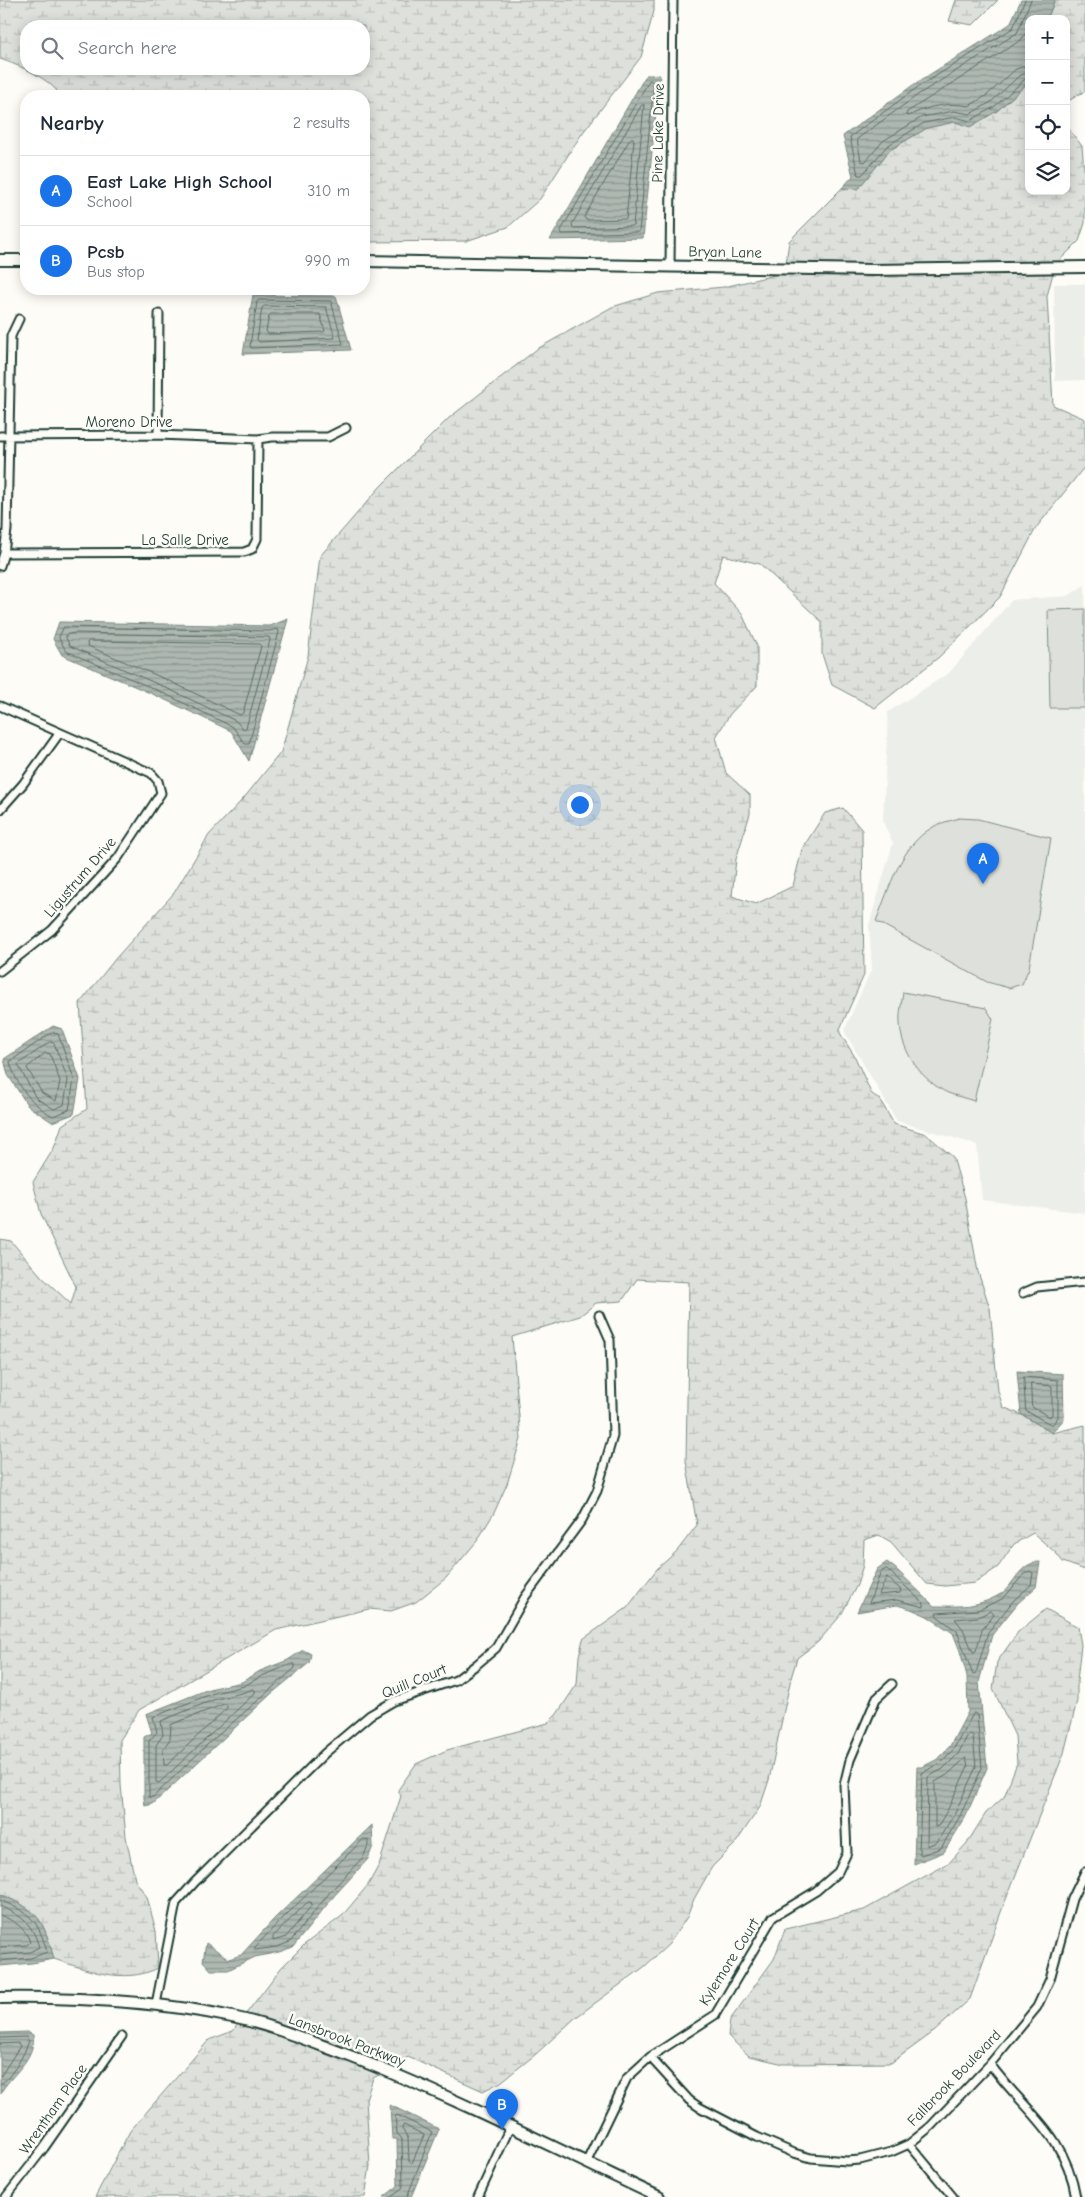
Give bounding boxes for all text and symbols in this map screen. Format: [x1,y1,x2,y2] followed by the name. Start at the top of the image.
[1025,15,1070,195] map controls
[1025,15,1070,60] button: +
[20,20,370,75] search box
[38,34,66,62] icon: search
[78,37,177,59] text: Search here
[1025,60,1070,105] button: −
[648,83,668,183] street label: Pine Lake Drive
[1025,105,1070,150] button: locate
[40,111,104,135] text: Nearby
[293,114,350,132] text: 2 results
[1025,150,1070,195] button: layers
[87,171,272,193] text: East Lake High School
[52,182,60,200] text: A
[307,182,350,200] text: 310 m
[87,193,133,211] text: School
[87,241,125,263] text: Pcsb
[688,242,762,262] street label: Bryan Lane
[51,252,61,270] text: B
[305,252,350,270] text: 990 m
[87,263,145,281] text: Bus stop
[85,413,173,431] street label: Moreno Drive
[141,531,229,549] street label: La Salle Drive
[567,792,593,818] your location
[40,833,120,921] street label: Ligustrum Drive
[967,843,999,884] pin: A
[379,1660,450,1702] street label: Quill Court
[695,1914,763,2009] street label: Kylemore Court
[286,2010,408,2071] street label: Lansbrook Parkway
[903,2026,1005,2130] street label: Fallbrook Boulevard
[15,2060,91,2158] street label: Wrentham Place
[486,2089,518,2130] pin: B

